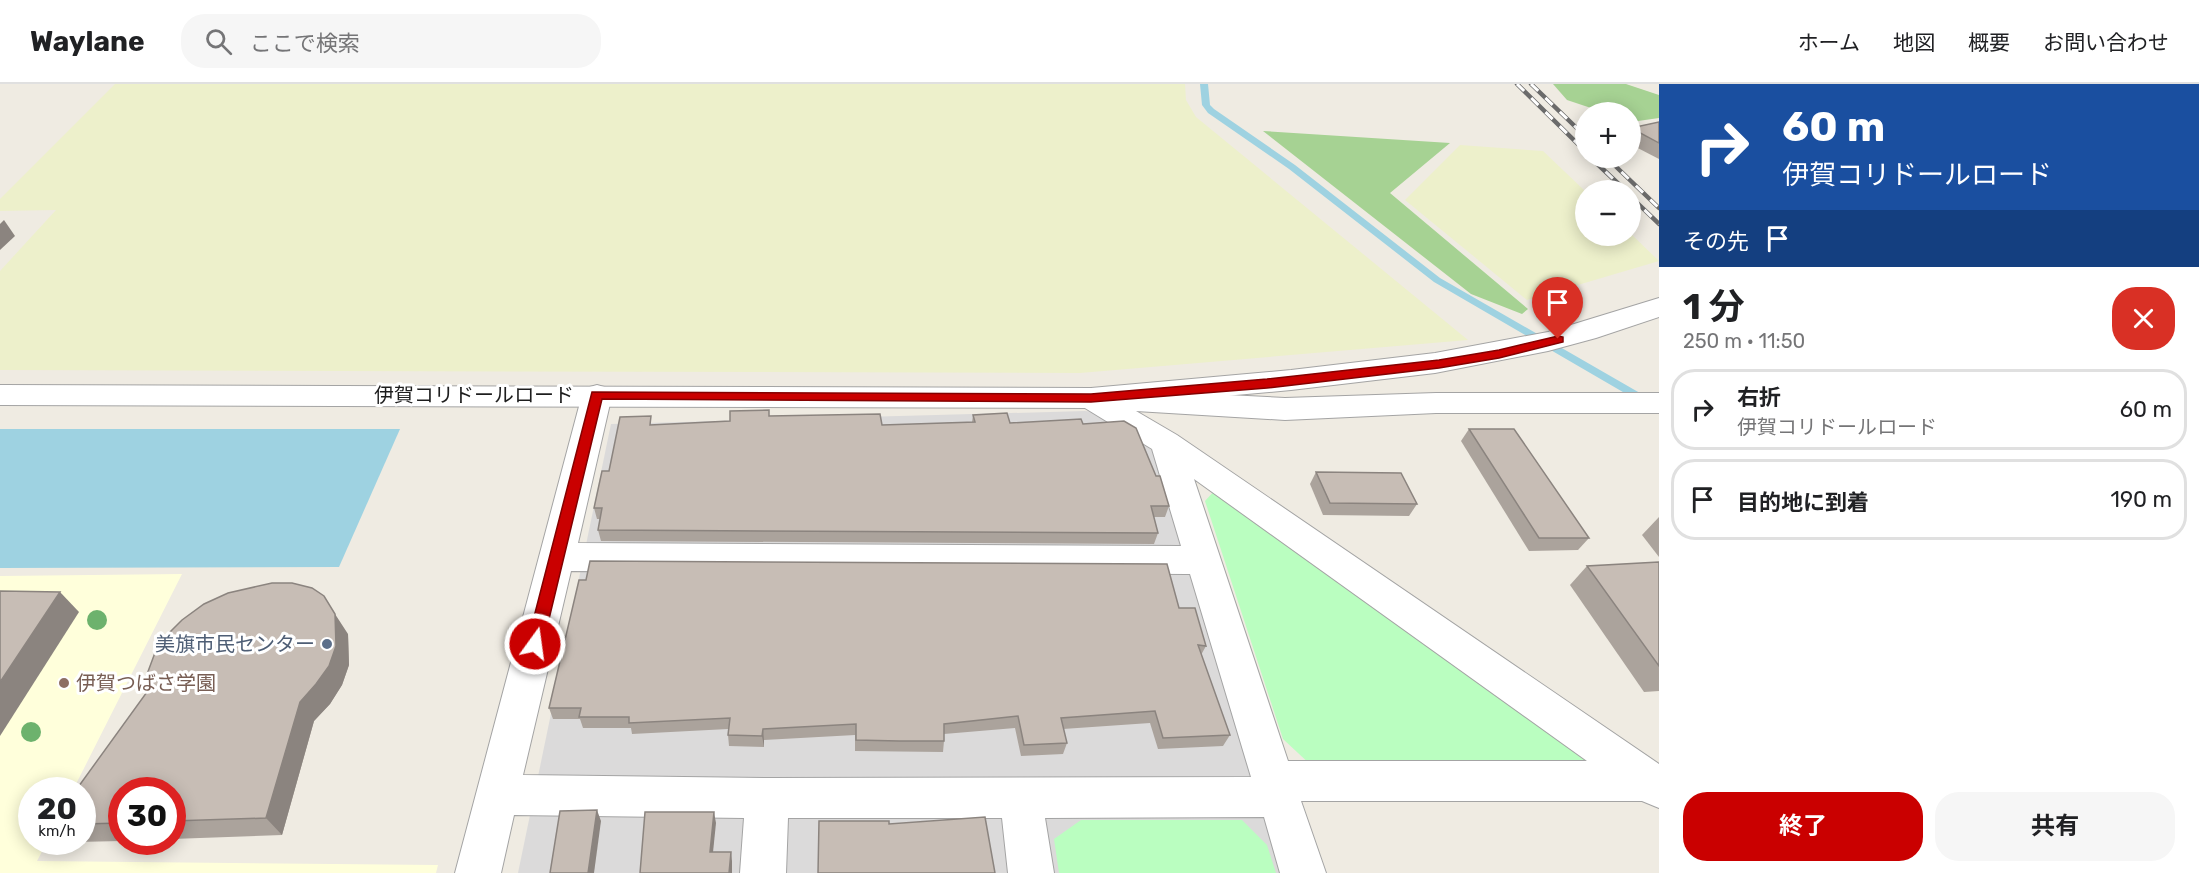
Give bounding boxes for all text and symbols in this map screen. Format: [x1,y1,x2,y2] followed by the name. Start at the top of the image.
[181,14,601,68] search box
[30,25,145,58] text: Waylane
[202,25,235,58] icon: search
[250,30,360,57] text: ここで検索
[1798,30,1860,55] text: ホーム
[1893,30,1935,55] text: 地図
[1968,30,2010,55] text: 概要
[2043,30,2169,55] text: お問い合わせ
[1575,102,1641,246] map controls
[1575,102,1641,168] button: +
[1782,102,1885,152] text: 60 m
[1683,108,1761,186] icon: right
[1782,159,2052,191] text: 伊賀コリドールロード
[1575,180,1641,246] button: −
[1761,222,1794,255] icon: arrive
[1683,228,1749,255] text: その先
[1532,277,1583,339] pin
[1683,285,1745,328] text: 1 分
[1541,286,1574,319] icon: arrive
[2112,287,2175,350] button: close
[1683,329,1805,353] text: 250 m · 11:50
[374,383,574,407] street label: 伊賀コリドールロード
[1737,384,1781,411] text: 右折
[1686,393,1719,426] icon: right
[2120,396,2172,423] text: 60 m
[1737,415,1937,439] text: 伊賀コリドールロード
[1686,483,1719,516] icon: arrive
[2111,486,2172,513] text: 190 m
[1737,489,1869,516] text: 目的地に到着
[503,612,567,676] position arrow
[155,632,315,656] place label: 美旗市民センター
[320,637,334,651] marker: 美旗市民センター
[76,671,216,695] place label: 伊賀つばさ学園
[57,676,71,690] marker: 伊賀つばさ学園
[108,777,186,855] speed limit sign: 30
[37,791,77,827] text: 20
[1683,792,1923,861] button: 終了
[1935,792,2175,861] button: 共有
[38,822,76,840] text: km/h

